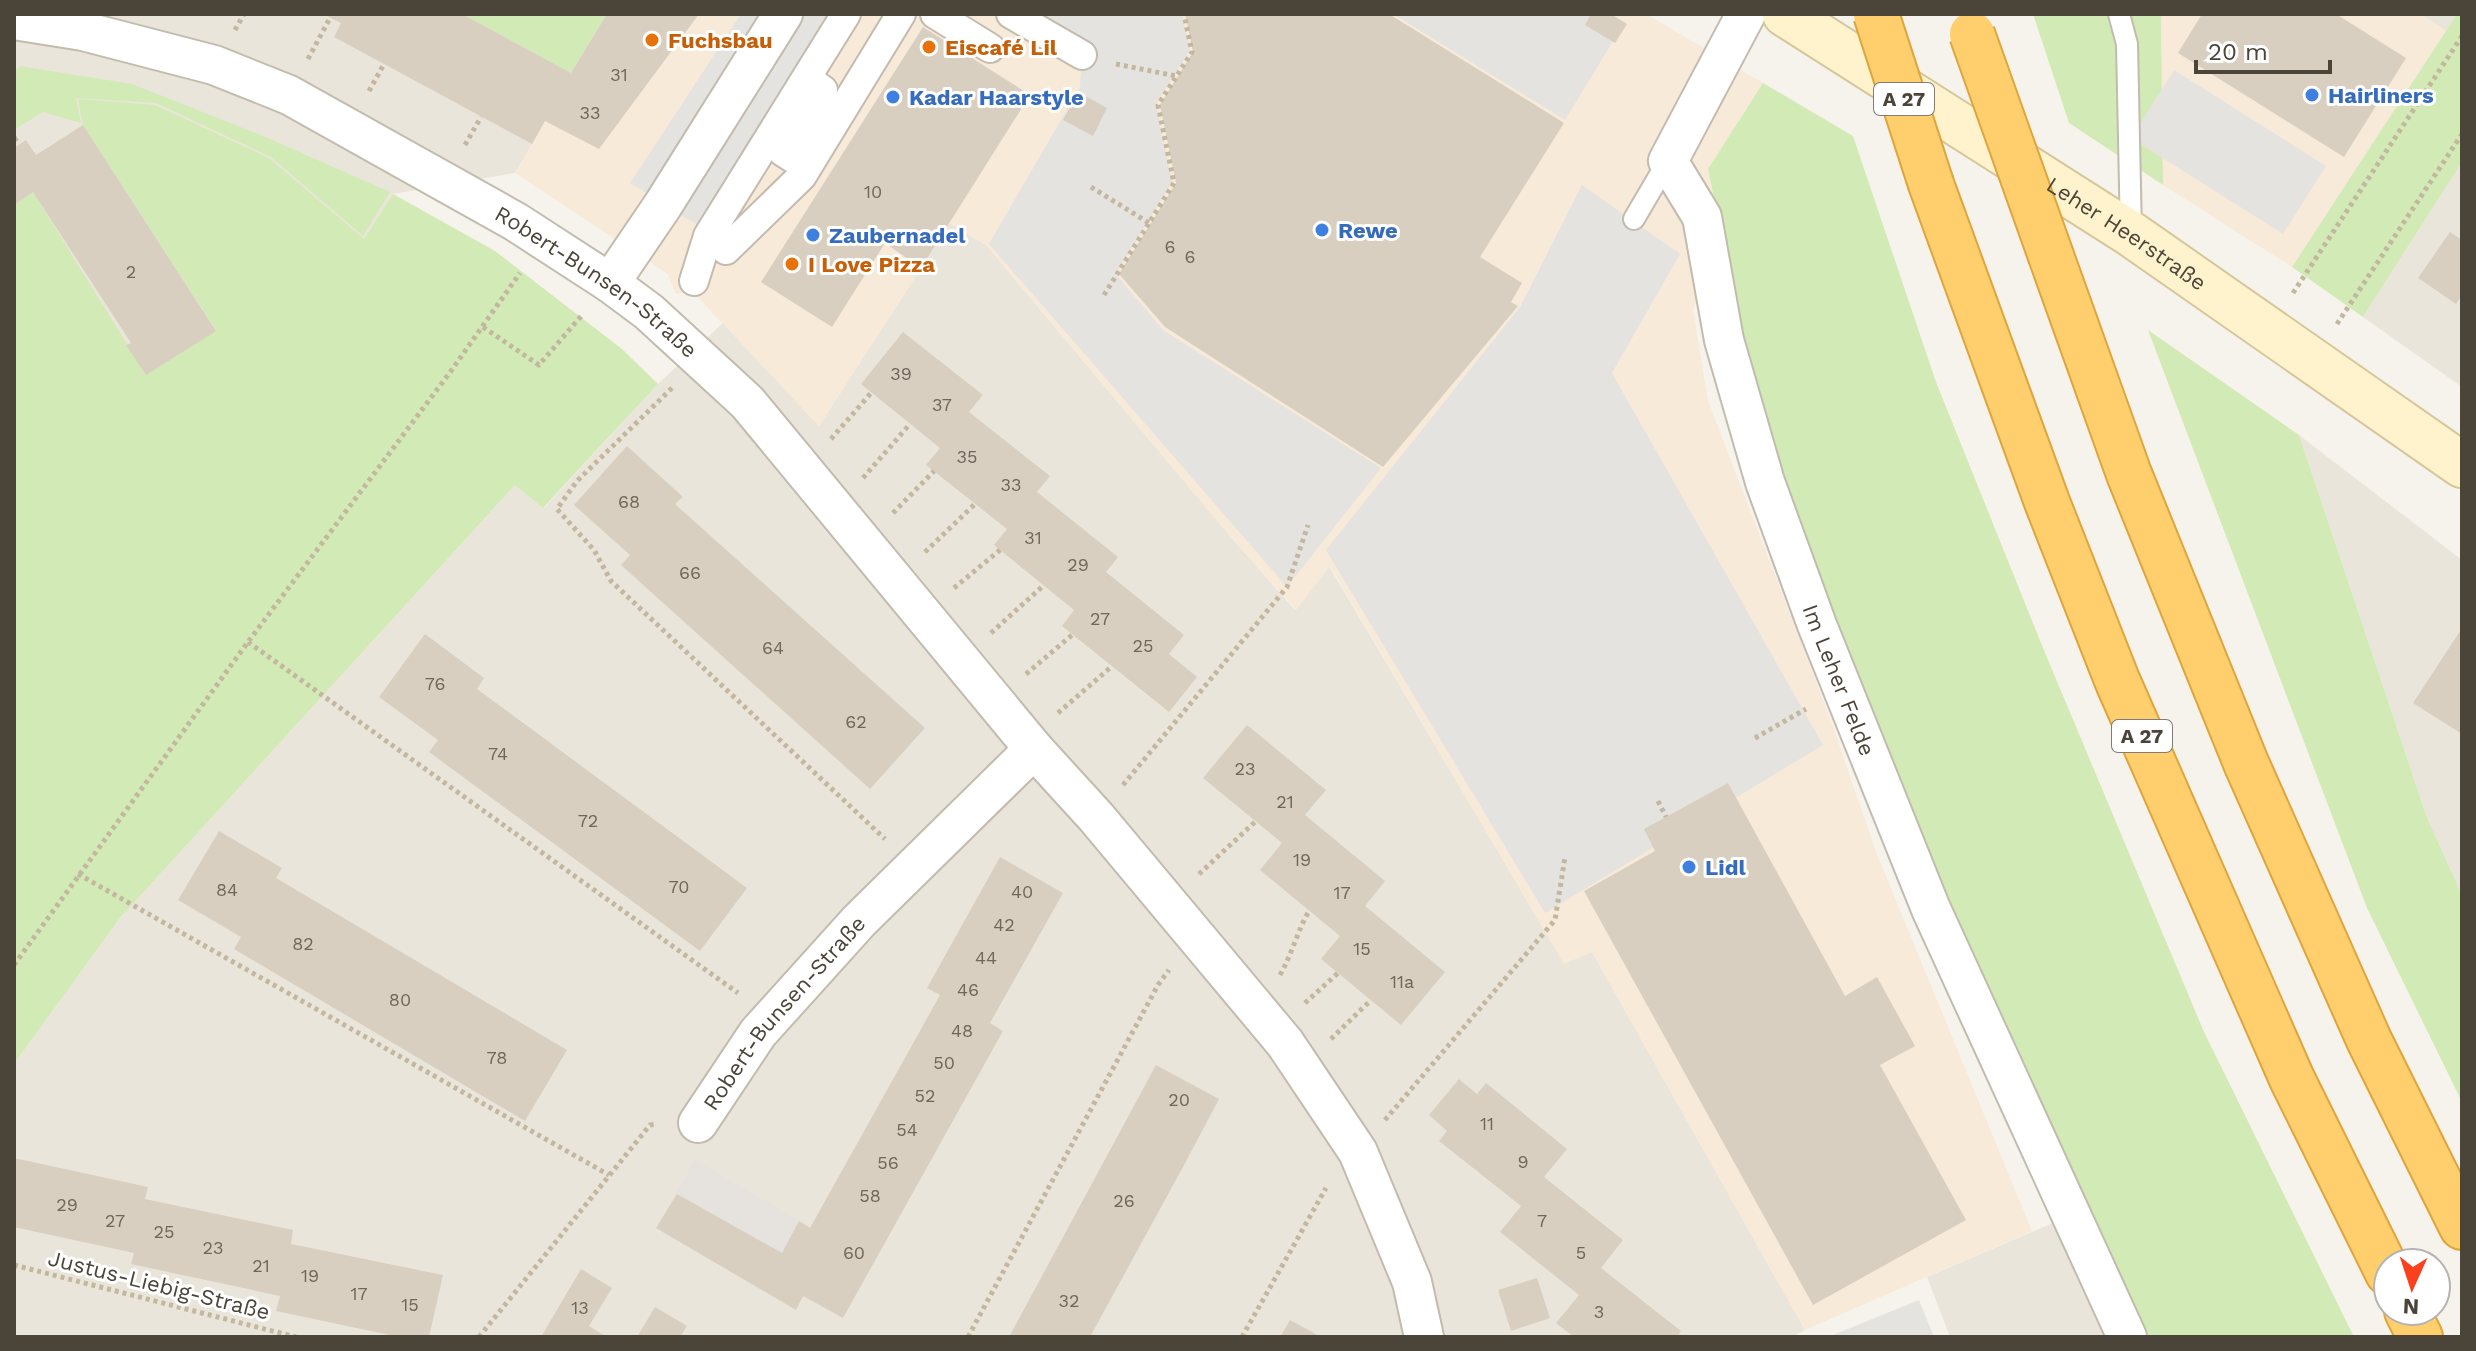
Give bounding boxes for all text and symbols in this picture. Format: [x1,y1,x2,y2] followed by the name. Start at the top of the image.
[2196,24,2330,74] scale bar
[668,28,773,53] place label: Fuchsbau
[643,31,661,49] marker: Fuchsbau
[945,35,1058,60] place label: Eiscafé Lil
[920,38,938,56] marker: Eiscafé Lil
[2208,38,2268,66] text: 20 m
[610,64,628,85] house number: 31
[1874,83,1934,115] road number: A 27
[2328,83,2434,108] place label: Hairliners
[909,85,1084,110] place label: Kadar Haarstyle
[2303,86,2321,104] marker: Hairliners
[884,88,902,106] marker: Kadar Haarstyle
[580,102,601,123] house number: 33
[2042,171,2211,295] street label: Leher Heerstraße
[864,181,882,202] house number: 10
[491,200,702,362] street label: Robert-Bunsen-Straße
[1338,218,1398,243] place label: Rewe
[1313,221,1331,239] marker: Rewe
[829,223,966,248] place label: Zaubernadel
[804,226,822,244] marker: Zaubernadel
[1165,236,1175,257] house number: 6
[1185,246,1195,267] house number: 6
[808,252,935,277] place label: I Love Pizza
[783,255,801,273] marker: I Love Pizza
[126,261,136,282] house number: 2
[890,363,912,384] house number: 39
[932,394,952,415] house number: 37
[957,446,977,467] house number: 35
[1001,474,1022,495] house number: 33
[618,491,640,512] house number: 68
[1024,527,1042,548] house number: 31
[1067,554,1089,575] house number: 29
[679,562,701,583] house number: 66
[1798,601,1881,759] street label: Im Leher Felde
[1090,608,1110,629] house number: 27
[1133,635,1153,656] house number: 25
[762,637,784,658] house number: 64
[425,673,445,694] house number: 76
[845,711,867,732] house number: 62
[2112,720,2172,752] road number: A 27
[488,743,508,764] house number: 74
[1235,758,1256,779] house number: 23
[1276,791,1294,812] house number: 21
[578,810,598,831] house number: 72
[1293,849,1311,870] house number: 19
[1705,855,1746,880] place label: Lidl
[1680,858,1698,876] marker: Lidl
[669,876,689,897] house number: 70
[216,879,238,900] house number: 84
[1011,881,1033,902] house number: 40
[1333,882,1351,903] house number: 17
[698,911,870,1115] street label: Robert-Bunsen-Straße
[993,914,1015,935] house number: 42
[292,933,314,954] house number: 82
[1353,938,1371,959] house number: 15
[975,947,997,968] house number: 44
[1390,971,1414,992] house number: 11a
[957,979,979,1000] house number: 46
[389,989,411,1010] house number: 80
[951,1020,973,1041] house number: 48
[487,1047,507,1068] house number: 78
[933,1052,955,1073] house number: 50
[915,1085,935,1106] house number: 52
[1168,1089,1190,1110] house number: 20
[1480,1113,1494,1134] house number: 11
[896,1119,918,1140] house number: 54
[1517,1151,1529,1172] house number: 9
[877,1152,899,1173] house number: 56
[859,1185,881,1206] house number: 58
[1113,1190,1135,1211] house number: 26
[56,1194,78,1215] house number: 29
[105,1210,125,1231] house number: 27
[1537,1210,1547,1231] house number: 7
[154,1221,174,1242] house number: 25
[203,1237,224,1258] house number: 23
[843,1242,865,1263] house number: 60
[1576,1242,1586,1263] house number: 5
[46,1245,272,1325] street label: Justus-Liebig-Straße
[2372,1247,2452,1327] north arrow
[252,1255,270,1276] house number: 21
[301,1265,319,1286] house number: 19
[350,1283,368,1304] house number: 17
[1059,1290,1080,1311] house number: 32
[401,1294,419,1315] house number: 15
[2402,1294,2420,1319] text: N
[571,1297,589,1318] house number: 13
[1594,1301,1604,1322] house number: 3

